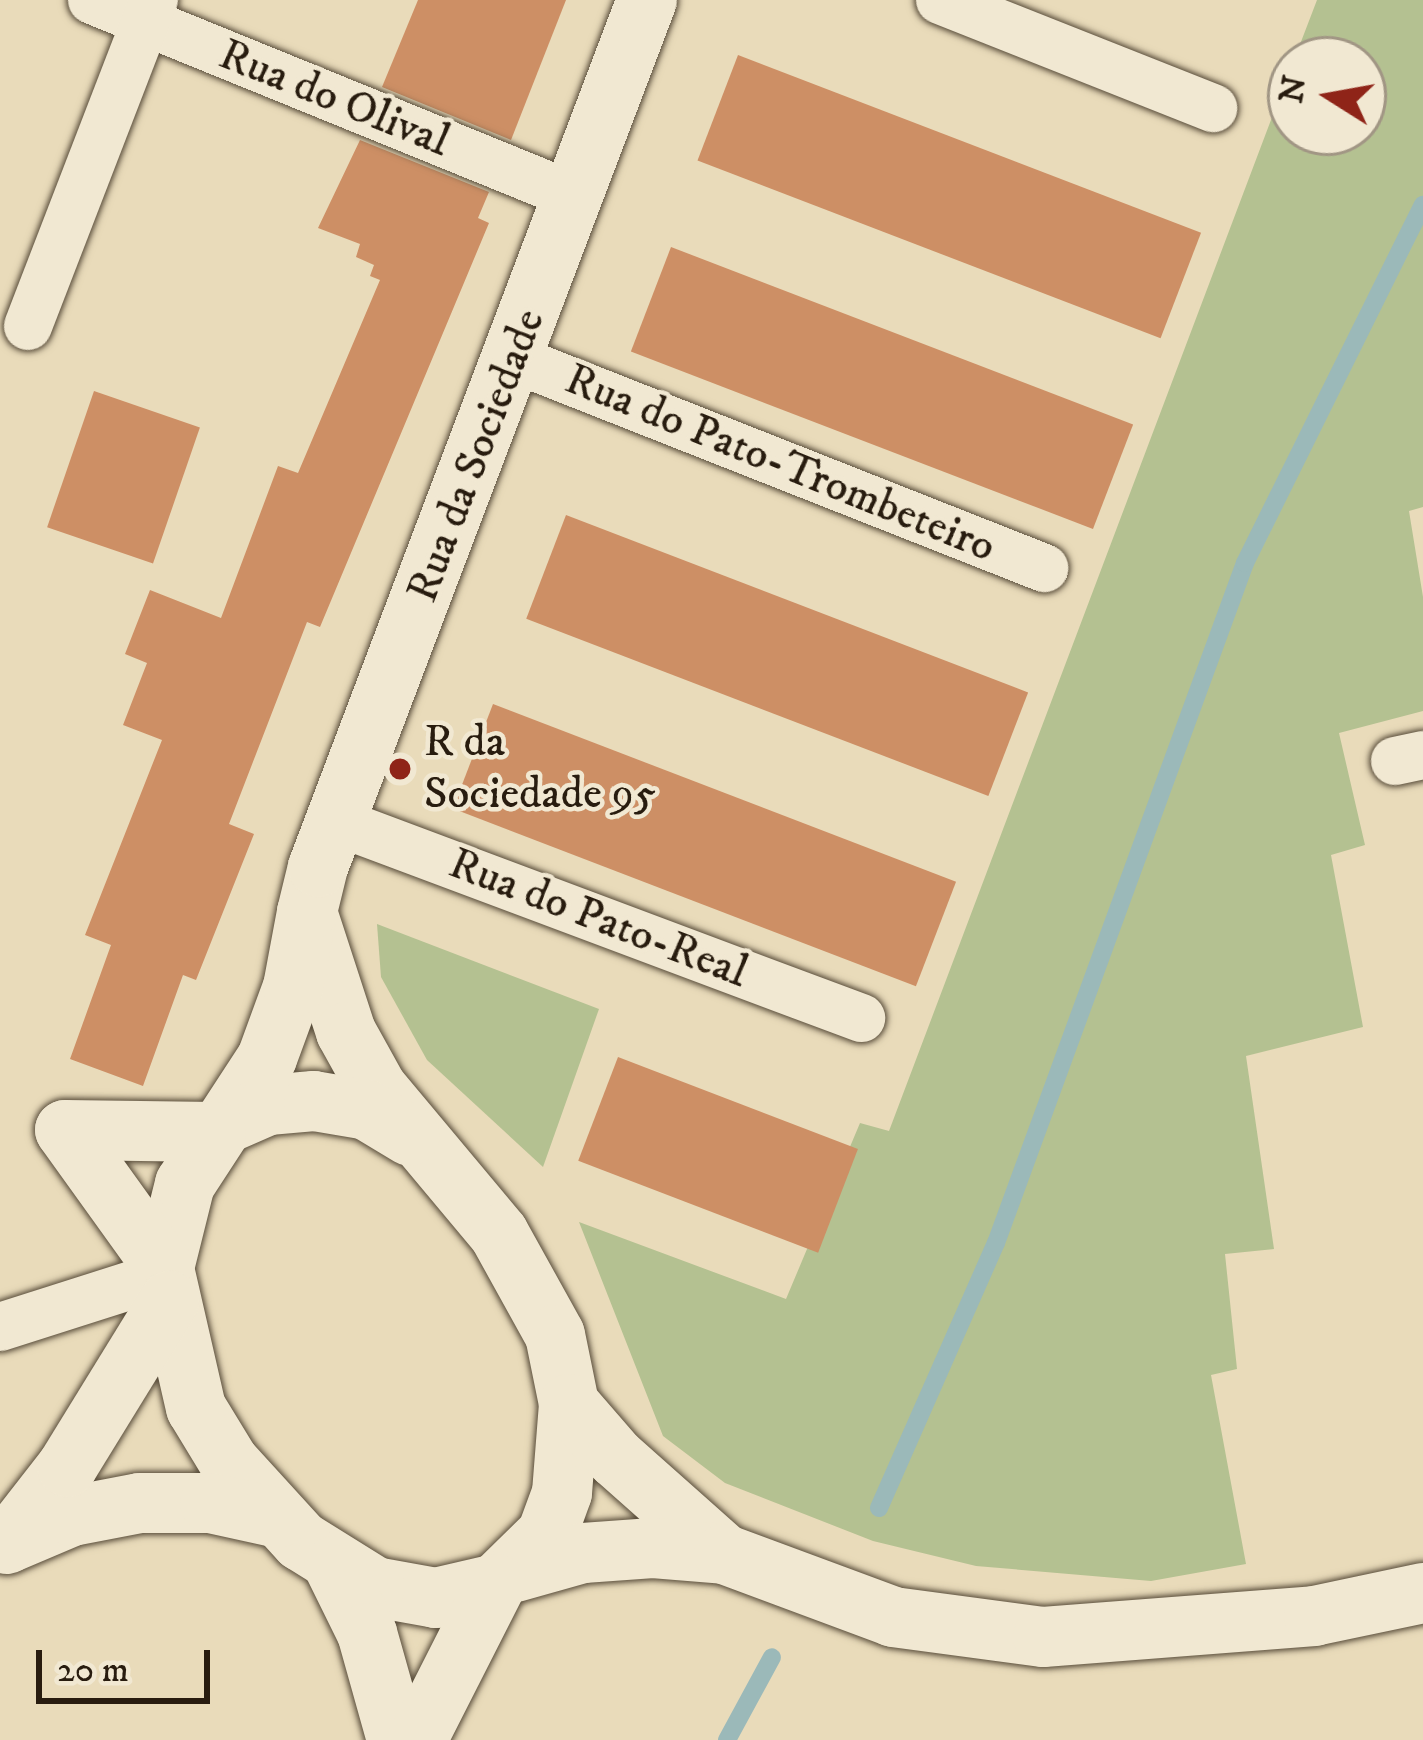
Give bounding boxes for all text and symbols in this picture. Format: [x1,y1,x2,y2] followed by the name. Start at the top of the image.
[211,28,457,170] street label: Rua do Olival
[1267,36,1387,156] north arrow
[1271,72,1317,107] text: N
[396,302,558,610] street label: Rua da Sociedade
[557,353,1003,575] street label: Rua do Pato-Trombeteiro
[424,716,656,822] place label: R da Sociedade 95
[387,756,413,782] marker: R da Sociedade 95
[441,837,755,1001] street label: Rua do Pato-Real
[42,1626,216,1700] scale bar
[57,1648,129,1693] text: 20 m

